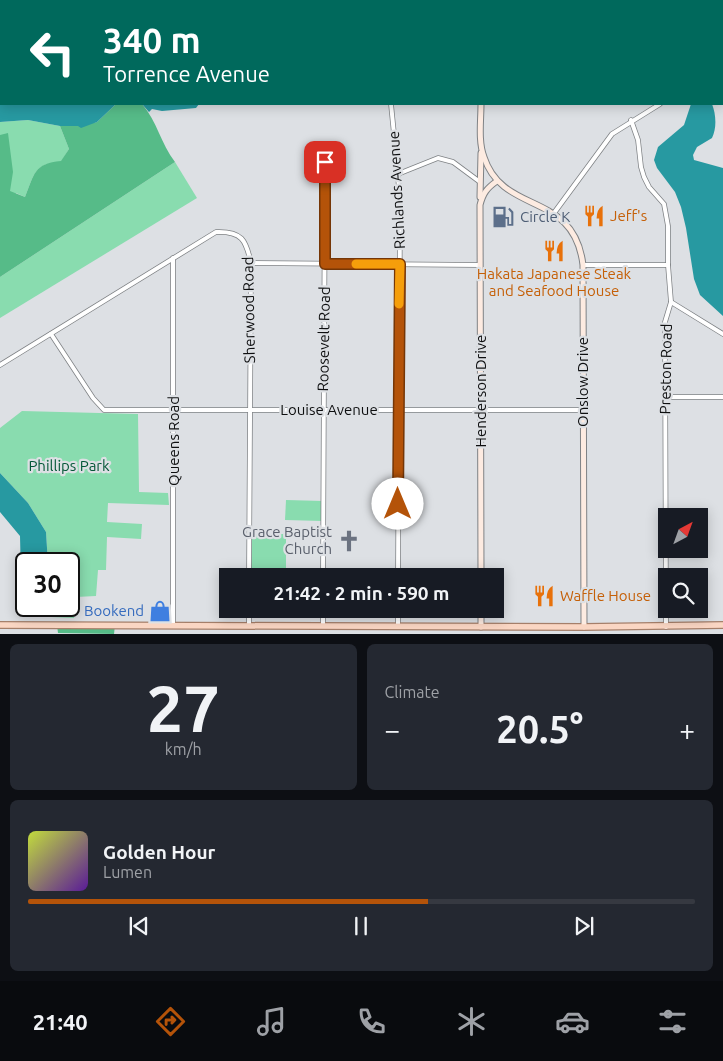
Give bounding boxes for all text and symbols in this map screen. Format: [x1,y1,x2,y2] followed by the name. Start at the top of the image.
[20,20,85,85] icon: left
[103,20,201,60] text: 340 m
[103,61,270,86] text: Torrence Avenue
[385,131,408,249] street label: Richlands Avenue
[304,141,346,183] pin
[311,148,339,176] icon: arrive
[581,203,607,229] restaurant icon: Jeff's
[490,204,516,230] fuel station icon: Circle K
[610,207,647,224] place label: Jeff's
[520,208,570,225] place label: Circle K
[541,238,567,264] restaurant icon: Hakata Japanese Steak and Seafood House
[239,257,258,363] street label: Sherwood Road
[477,265,632,299] place label: Hakata Japanese Steak and Seafood House
[314,286,333,392] street label: Roosevelt Road
[656,324,675,414] street label: Preston Road
[472,335,489,447] street label: Henderson Drive
[574,337,591,427] street label: Onslow Drive
[165,396,182,486] street label: Queens Road
[280,401,378,418] street label: Louise Avenue
[28,457,110,474] park label: Phillips Park
[371,477,423,529] position arrow
[658,508,708,558] north arrow
[658,508,708,618] map controls
[242,523,332,557] place label: Grace Baptist Church
[336,528,362,554] church icon: Grace Baptist Church
[15,552,80,617] speed limit sign: 30
[658,568,708,618] button: search
[274,582,449,604] text: 21:42 · 2 min · 590 m
[531,583,557,609] restaurant icon: Waffle House
[560,587,651,604] place label: Waffle House
[147,598,173,624] shop icon: Bookend
[84,602,144,619] place label: Bookend
[147,671,220,744] text: 27
[385,683,440,701] text: Climate
[496,708,583,750] text: 20.5°
[385,714,400,745] text: −
[679,714,695,745] text: +
[165,740,202,758] text: km/h
[103,841,215,863] text: Golden Hour
[103,863,152,881] text: Lumen
[125,912,153,940] icon: previous
[347,912,375,940] icon: pause
[570,912,598,940] icon: next
[153,1004,188,1039] icon: directions
[254,1004,289,1039] icon: music
[354,1004,389,1039] icon: phone
[454,1004,489,1039] icon: climate
[555,1004,590,1039] icon: car
[655,1004,690,1039] icon: filters
[33,1009,88,1034] text: 21:40

